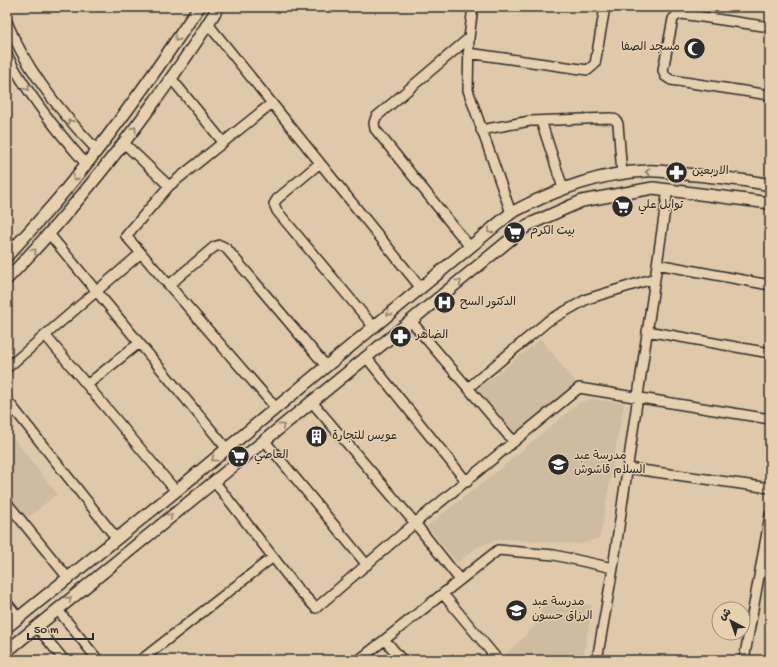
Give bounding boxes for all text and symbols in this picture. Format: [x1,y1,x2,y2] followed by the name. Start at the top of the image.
[175,35,182,42] one-way arrow
[682,35,708,61] mosque icon: مسجد الصفا
[621,41,680,55] place label: مسجد الصفا
[22,84,30,91] one-way arrow
[68,119,75,126] one-way arrow
[129,126,137,133] one-way arrow
[664,159,690,185] pharmacy icon: الاربعين
[692,165,729,179] place label: الاربعين
[645,168,651,176] one-way arrow
[73,173,80,180] one-way arrow
[610,193,636,219] supermarket icon: توابل علي
[638,199,684,215] place label: توابل علي
[502,219,528,245] supermarket icon: بيت الكرم
[530,225,575,239] place label: بيت الكرم
[487,226,494,233] one-way arrow
[29,248,37,256] one-way arrow
[454,279,461,286] one-way arrow
[431,290,457,316] hospital icon: الدكتور السح
[460,296,516,310] place label: الدكتور السح
[387,308,394,315] one-way arrow
[387,323,413,349] pharmacy icon: الضاهر
[415,329,448,343] place label: الضاهر
[277,423,284,430] one-way arrow
[304,424,330,450] building icon: عويس للتجارة
[332,430,397,444] place label: عويس للتجارة
[226,443,252,469] supermarket icon: العاصي
[254,449,289,465] place label: العاصي
[574,450,646,478] place label: مدرسة عبد السلام قاشوش
[546,451,572,477] school or university icon: مدرسة عبد السلام قاشوش
[212,455,219,462] one-way arrow
[165,514,172,521] one-way arrow
[532,596,592,624] place label: مدرسة عبد الرزاق حسون
[65,597,72,604] one-way arrow
[504,597,530,623] school or university icon: مدرسة عبد الرزاق حسون
[711,601,751,641] north arrow
[717,606,734,623] text: ش
[28,615,93,641] scale bar
[34,624,59,638] text: 50 m

